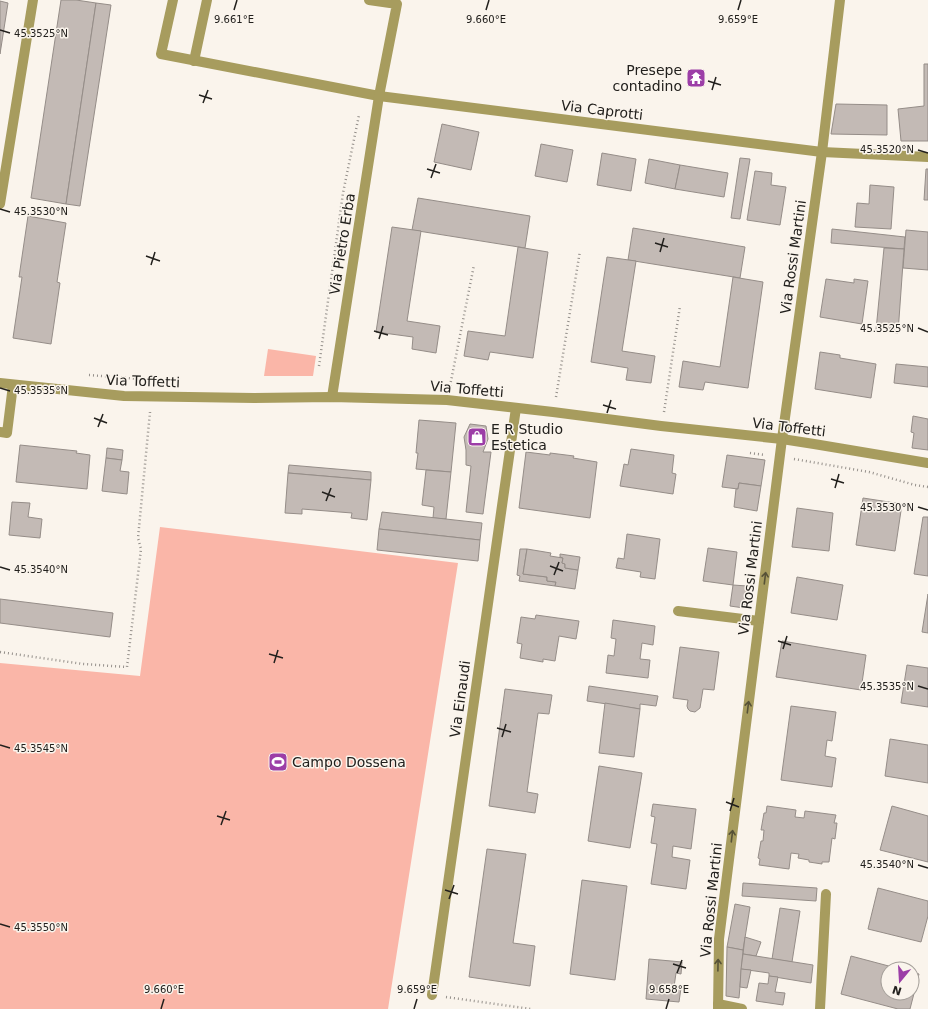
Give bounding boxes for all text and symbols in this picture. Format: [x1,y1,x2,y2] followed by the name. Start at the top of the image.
[214,14,254,25] text: 9.661°E
[466,14,506,25] text: 9.660°E
[718,14,758,25] text: 9.659°E
[14,28,68,39] text: 45.3525°N
[613,62,682,94] place label: Presepe contadino
[685,67,707,89] temple icon: Presepe contadino
[560,97,644,123] street label: Via Caprotti
[860,144,914,155] text: 45.3520°N
[326,192,358,296] street label: Via Pietro Erba
[777,199,809,315] street label: Via Rossi Martini
[14,206,68,217] text: 45.3530°N
[860,323,914,334] text: 45.3525°N
[106,372,180,390] street label: Via Toffetti
[429,378,505,400] street label: Via Toffetti
[14,385,68,396] text: 45.3535°N
[751,415,827,439] street label: Via Toffetti
[491,421,563,453] place label: E R Studio Estetica
[466,426,488,448] shop icon: E R Studio Estetica
[860,502,914,513] text: 45.3530°N
[735,520,765,636] street label: Via Rossi Martini
[14,564,68,575] text: 45.3540°N
[761,572,768,585] one-way arrow
[447,659,473,739] street label: Via Einaudi
[860,681,914,692] text: 45.3535°N
[745,701,752,714] one-way arrow
[14,743,68,754] text: 45.3545°N
[267,751,289,773] sports icon: Campo Dossena
[292,754,406,770] place label: Campo Dossena
[728,830,736,843] one-way arrow
[697,842,725,958] street label: Via Rossi Martini
[860,859,914,870] text: 45.3540°N
[14,922,68,933] text: 45.3550°N
[715,959,722,972] one-way arrow
[880,961,920,1001] north arrow
[891,982,903,998] text: N
[144,984,184,995] text: 9.660°E
[397,984,437,995] text: 9.659°E
[649,984,689,995] text: 9.658°E

